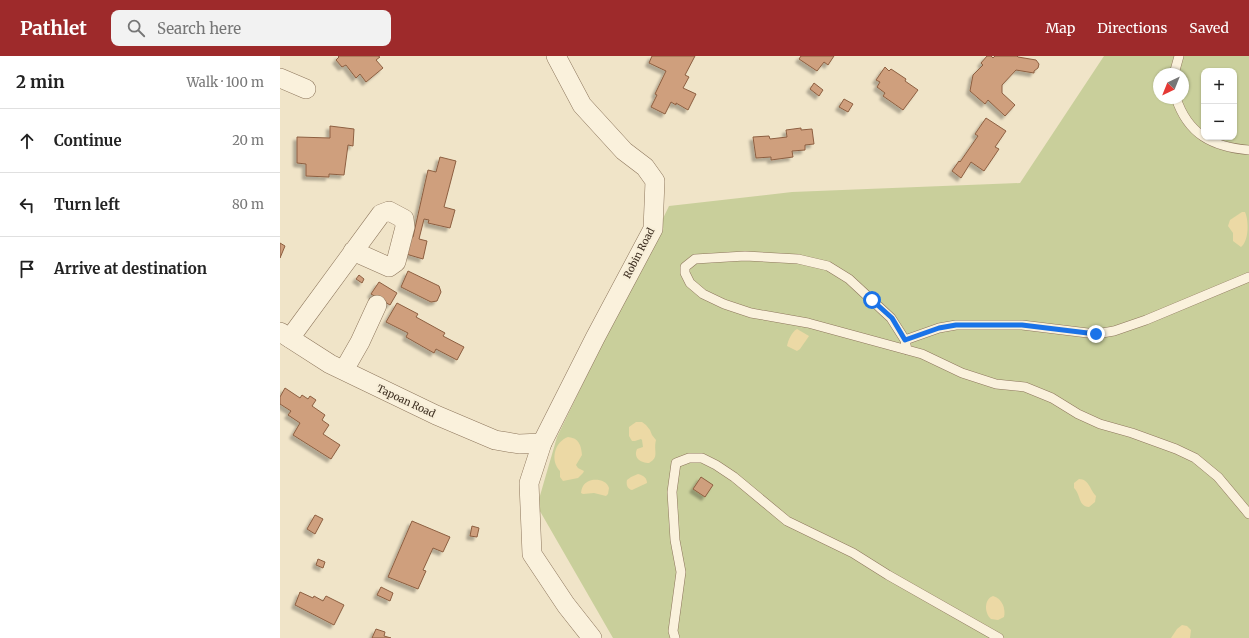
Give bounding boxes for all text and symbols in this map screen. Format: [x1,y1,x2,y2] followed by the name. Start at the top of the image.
[111,10,391,46] search box
[20,16,87,40] text: Pathlet
[125,17,147,39] icon: search
[157,19,241,38] text: Search here
[1045,19,1075,37] text: Map
[1097,19,1167,37] text: Directions
[1189,19,1229,37] text: Saved
[1153,68,1189,104] north arrow
[1201,68,1237,140] map controls
[1201,68,1237,104] button: +
[16,71,64,93] text: 2 min
[186,74,264,91] text: Walk · 100 m
[1201,104,1237,140] button: −
[16,130,38,152] icon: ahead
[54,131,122,150] text: Continue
[232,132,264,149] text: 20 m
[16,194,38,216] icon: left
[54,195,120,214] text: Turn left
[232,196,264,213] text: 80 m
[621,225,657,281] street label: Robin Road
[16,258,38,280] icon: arrive
[54,259,207,278] text: Arrive at destination
[863,291,881,309] route start
[1087,325,1105,343] route end
[375,382,437,420] street label: Tapoan Road

